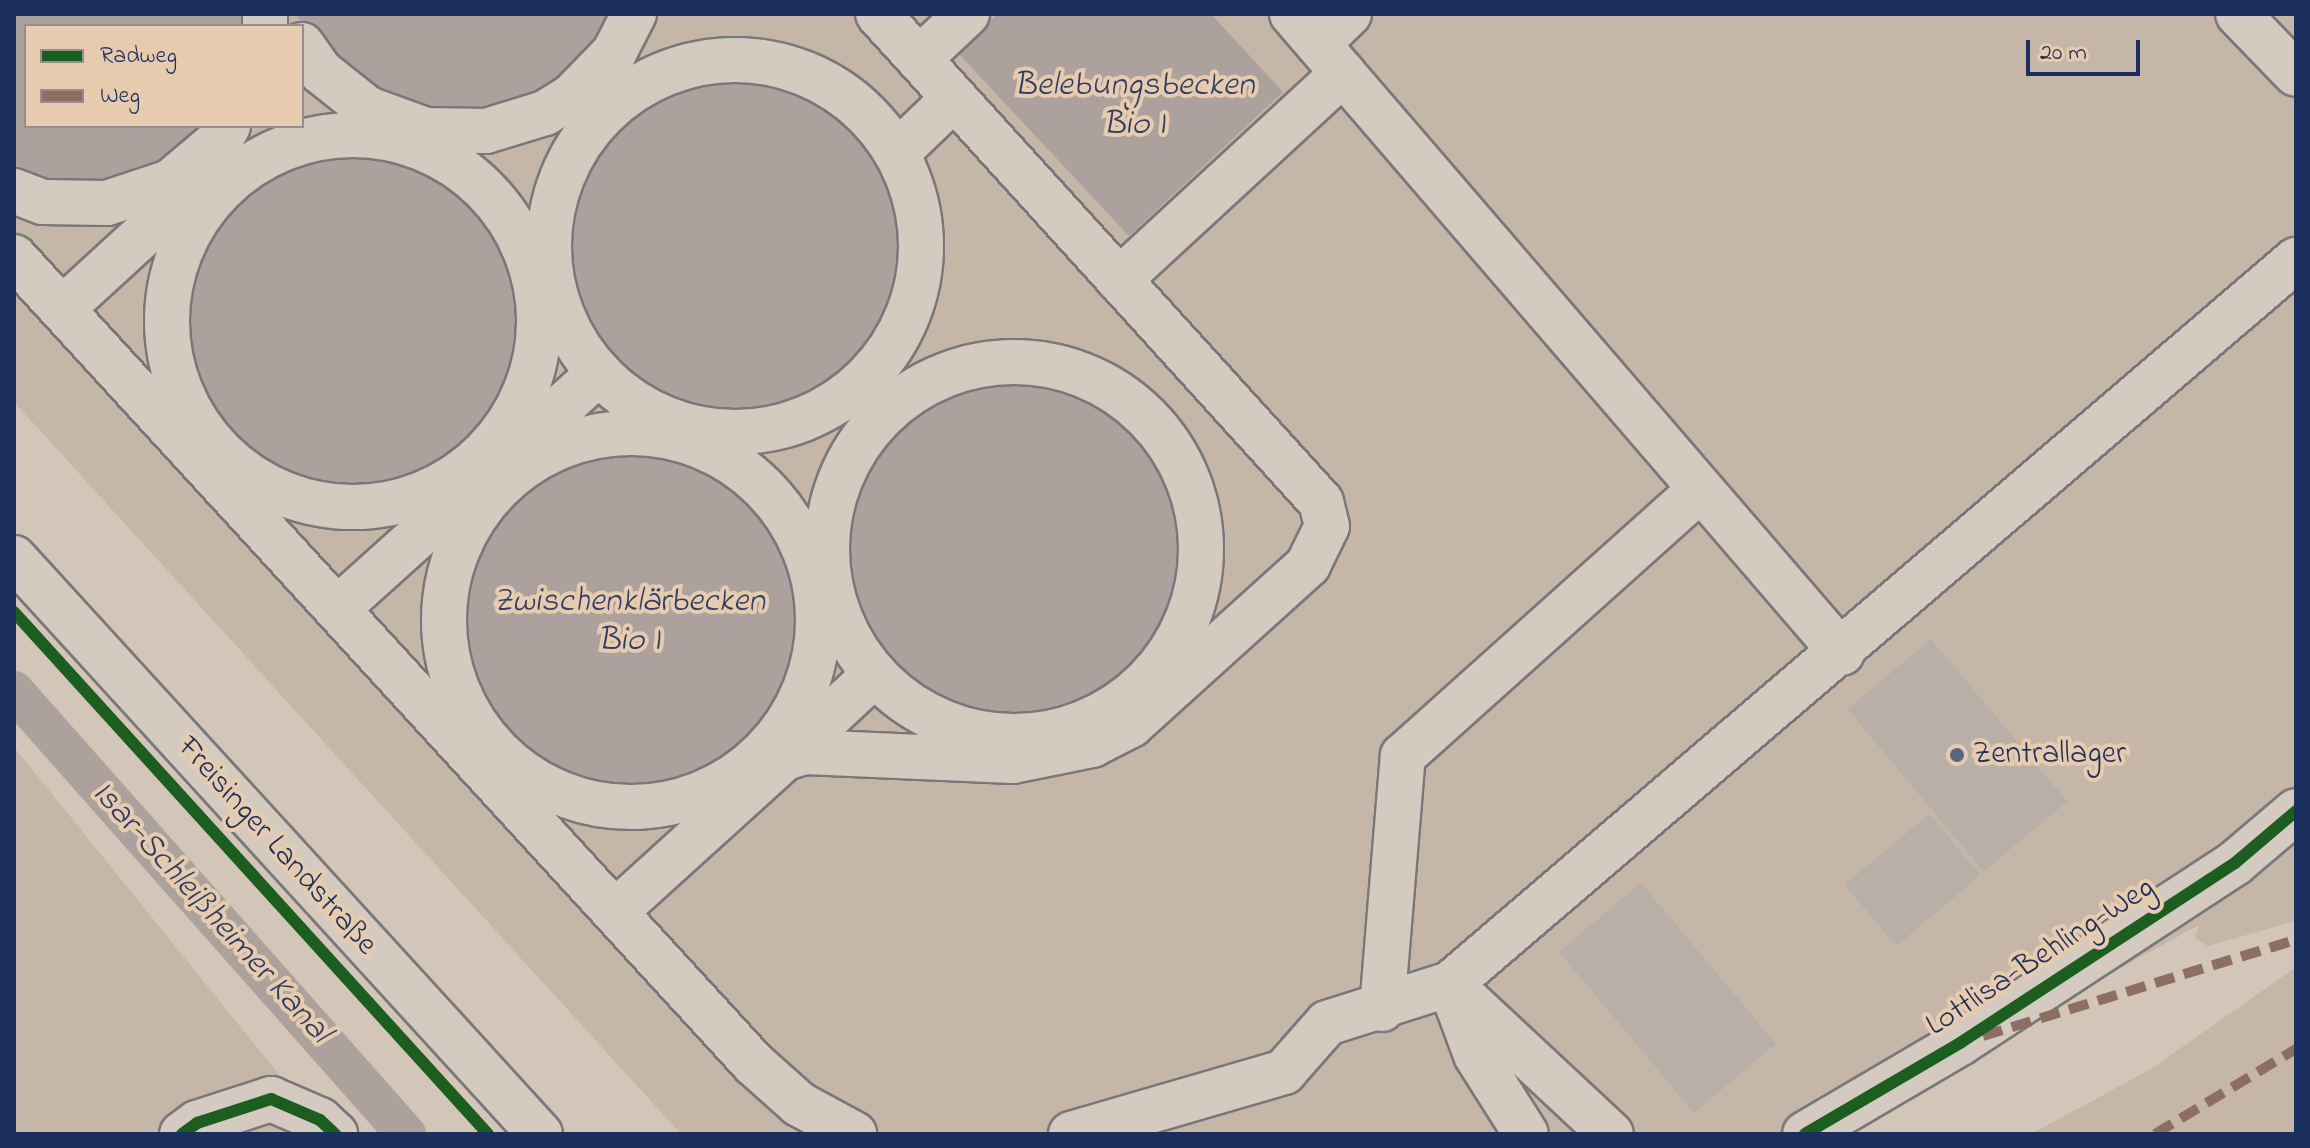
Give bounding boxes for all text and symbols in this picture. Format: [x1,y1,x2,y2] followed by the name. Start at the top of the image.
[24,24,304,128] legend
[2030,24,2144,74] scale bar
[2040,36,2087,71] text: 20 m
[100,39,177,74] text: Radweg
[1014,66,1254,146] water label: Belebungsbecken Bio I
[100,79,140,114] text: Weg
[493,582,765,662] water label: Zwischenklärbecken Bio I
[168,730,384,964] street label: Freisinger Landstraße
[1973,736,2126,774] place label: Zentrallager
[1948,746,1966,764] marker: Zentrallager
[82,773,338,1053] water label: Isar-Schleißheimer Kanal
[1920,870,2162,1046] street label: Lottlisa-Behling-Weg

